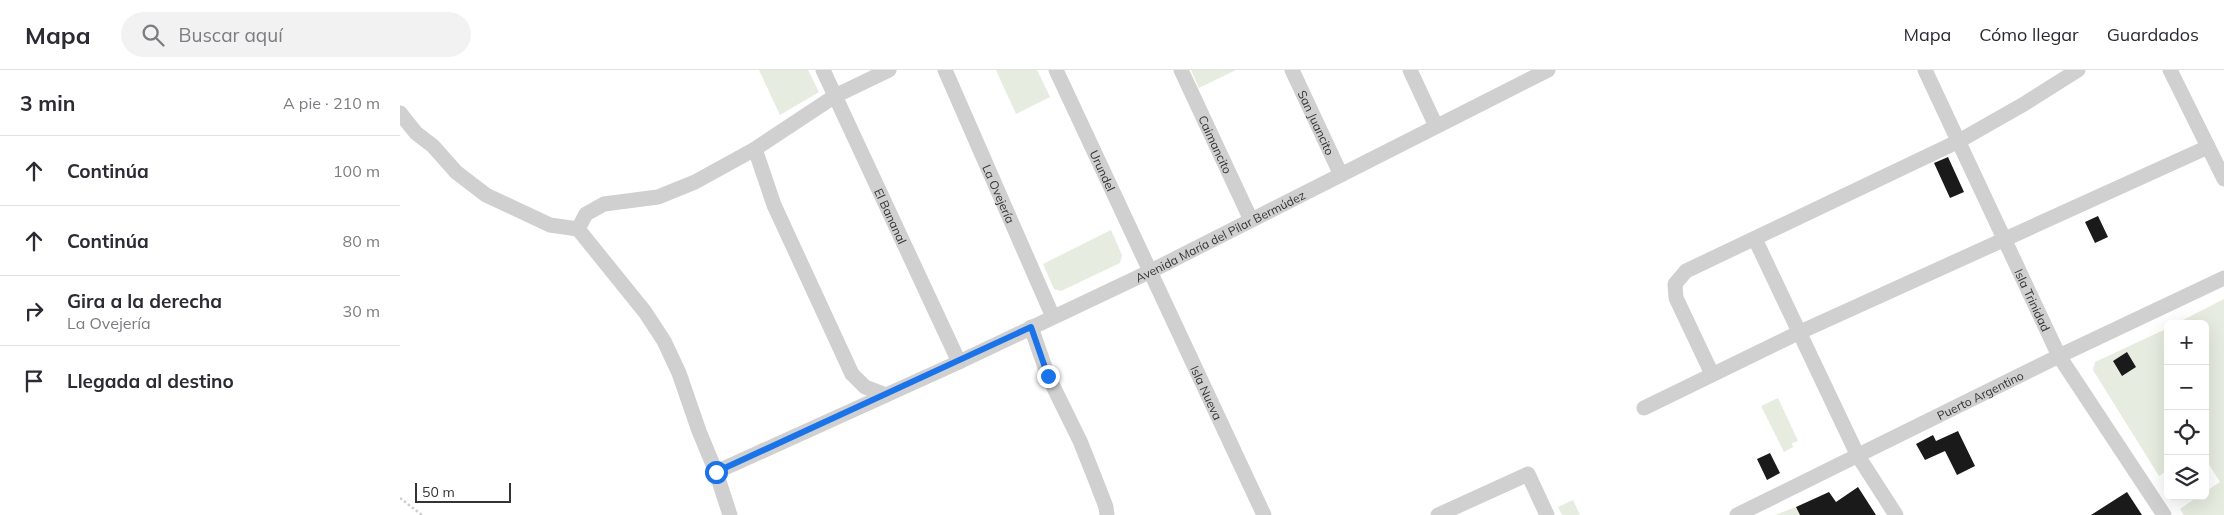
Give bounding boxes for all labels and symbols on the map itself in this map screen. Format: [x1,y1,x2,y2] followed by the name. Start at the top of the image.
[1295,88,1338,157] street label: San Juancito
[1196,113,1236,176] street label: Caimancito
[1087,148,1119,194] street label: Urundel
[980,162,1019,225] street label: La Ovejería
[872,186,910,246] street label: El Bananal
[1133,187,1307,285] street label: Avenida María del Pilar Bermúdez
[2012,266,2054,334] street label: Isla Trinidad
[1188,363,1226,422] street label: Isla Nueva
[1037,365,1060,388] route end
[1934,367,2026,423] street label: Puerto Argentino
[705,461,728,484] route start
[415,480,511,503] scale bar

